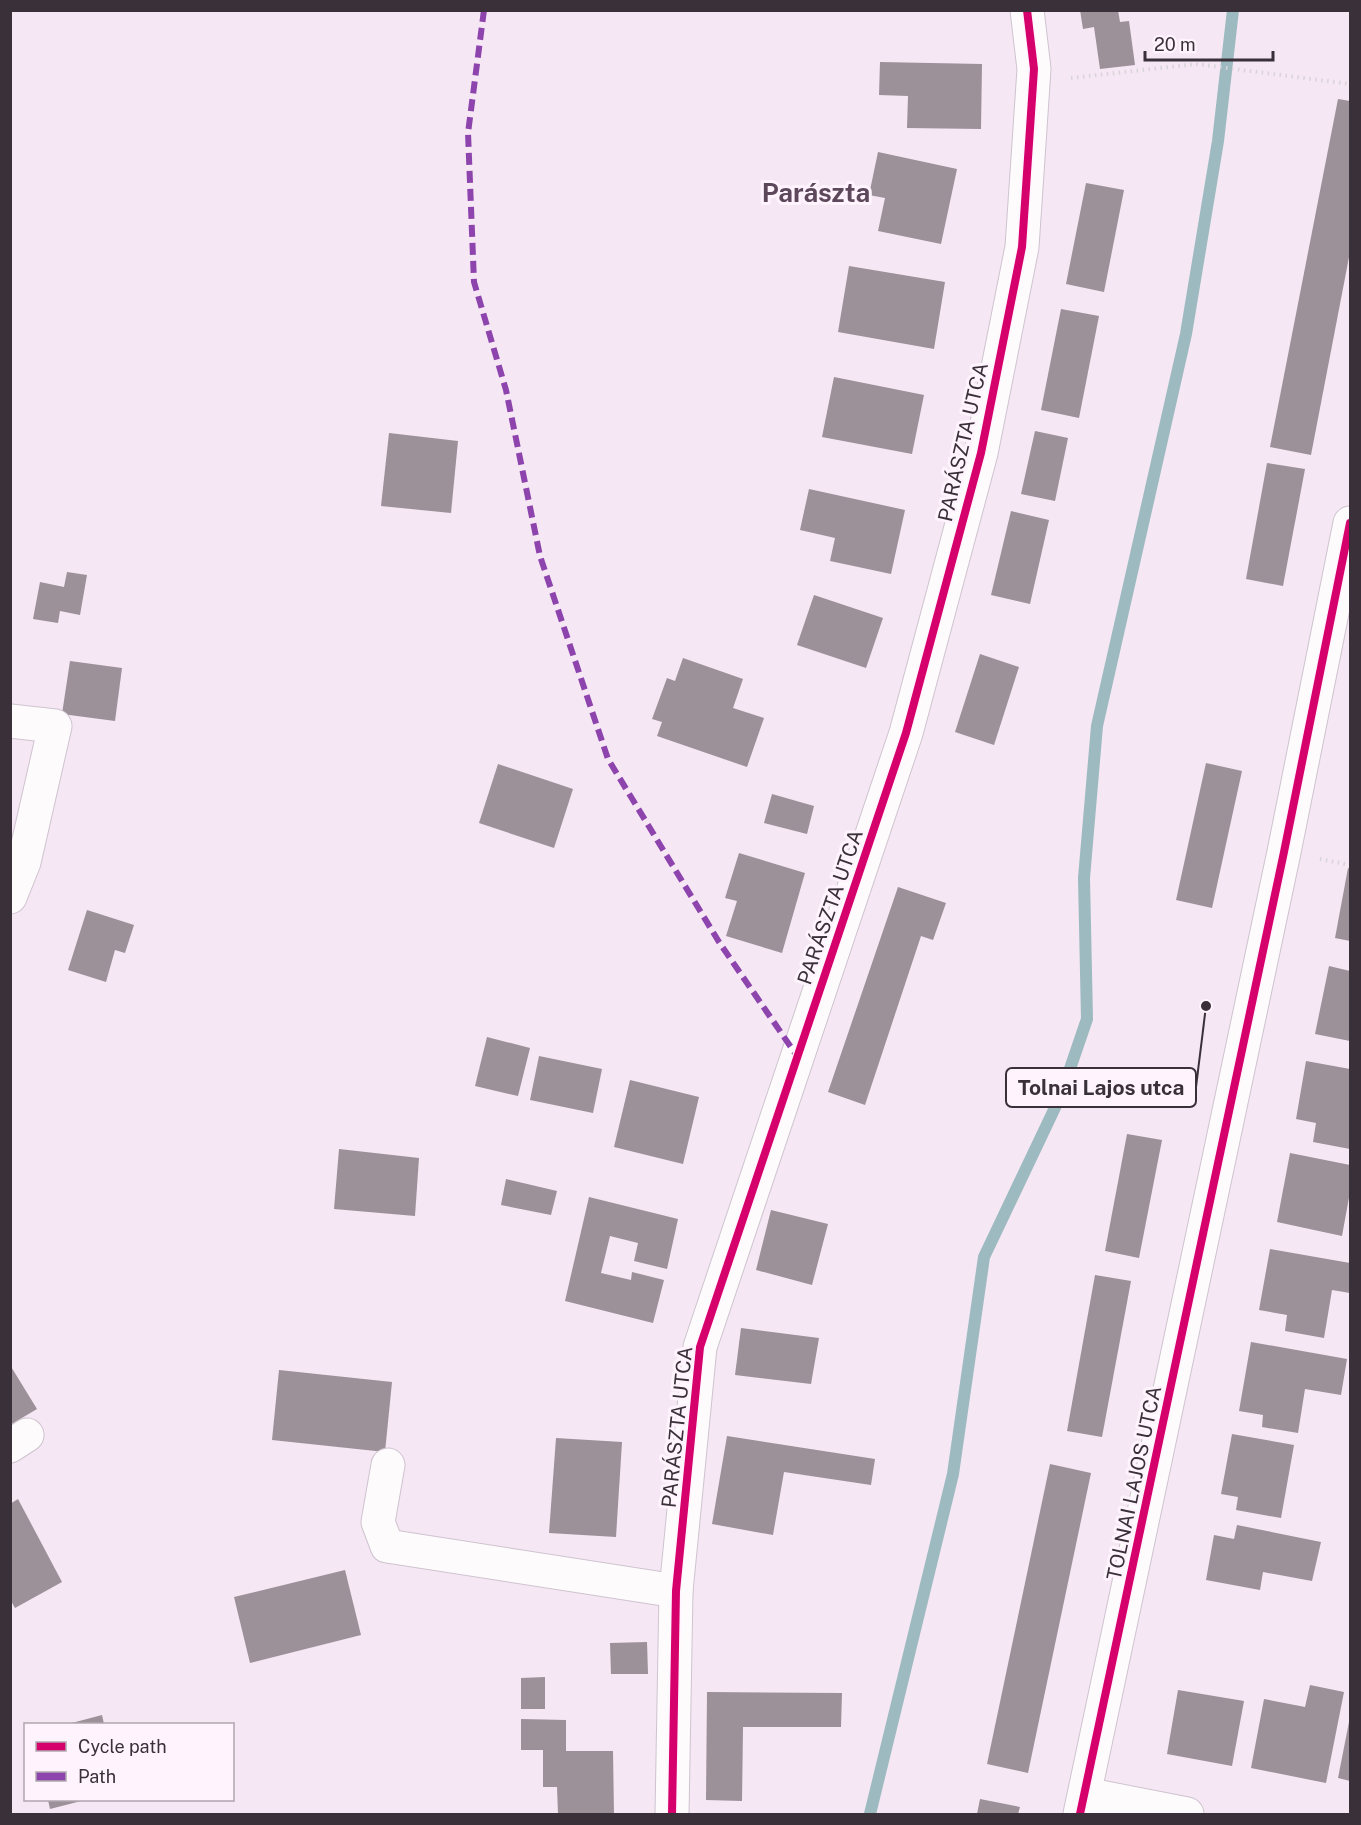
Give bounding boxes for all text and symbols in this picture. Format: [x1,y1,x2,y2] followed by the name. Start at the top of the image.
[1145,24,1272,62] scale bar
[1154,34,1196,55] text: 20 m
[762,177,870,208] district label: Parászta
[932,360,993,524] street label: PARÁSZTA UTCA
[791,826,868,988] street label: PARÁSZTA UTCA
[1006,1068,1196,1107] callout: Tolnai Lajos utca
[1018,1075,1184,1100] text: Tolnai Lajos utca
[656,1345,697,1509] street label: PARÁSZTA UTCA
[1102,1384,1166,1582] street label: TOLNAI LAJOS UTCA
[24,1723,234,1801] legend
[78,1736,167,1757] text: Cycle path
[78,1766,116,1787] text: Path

